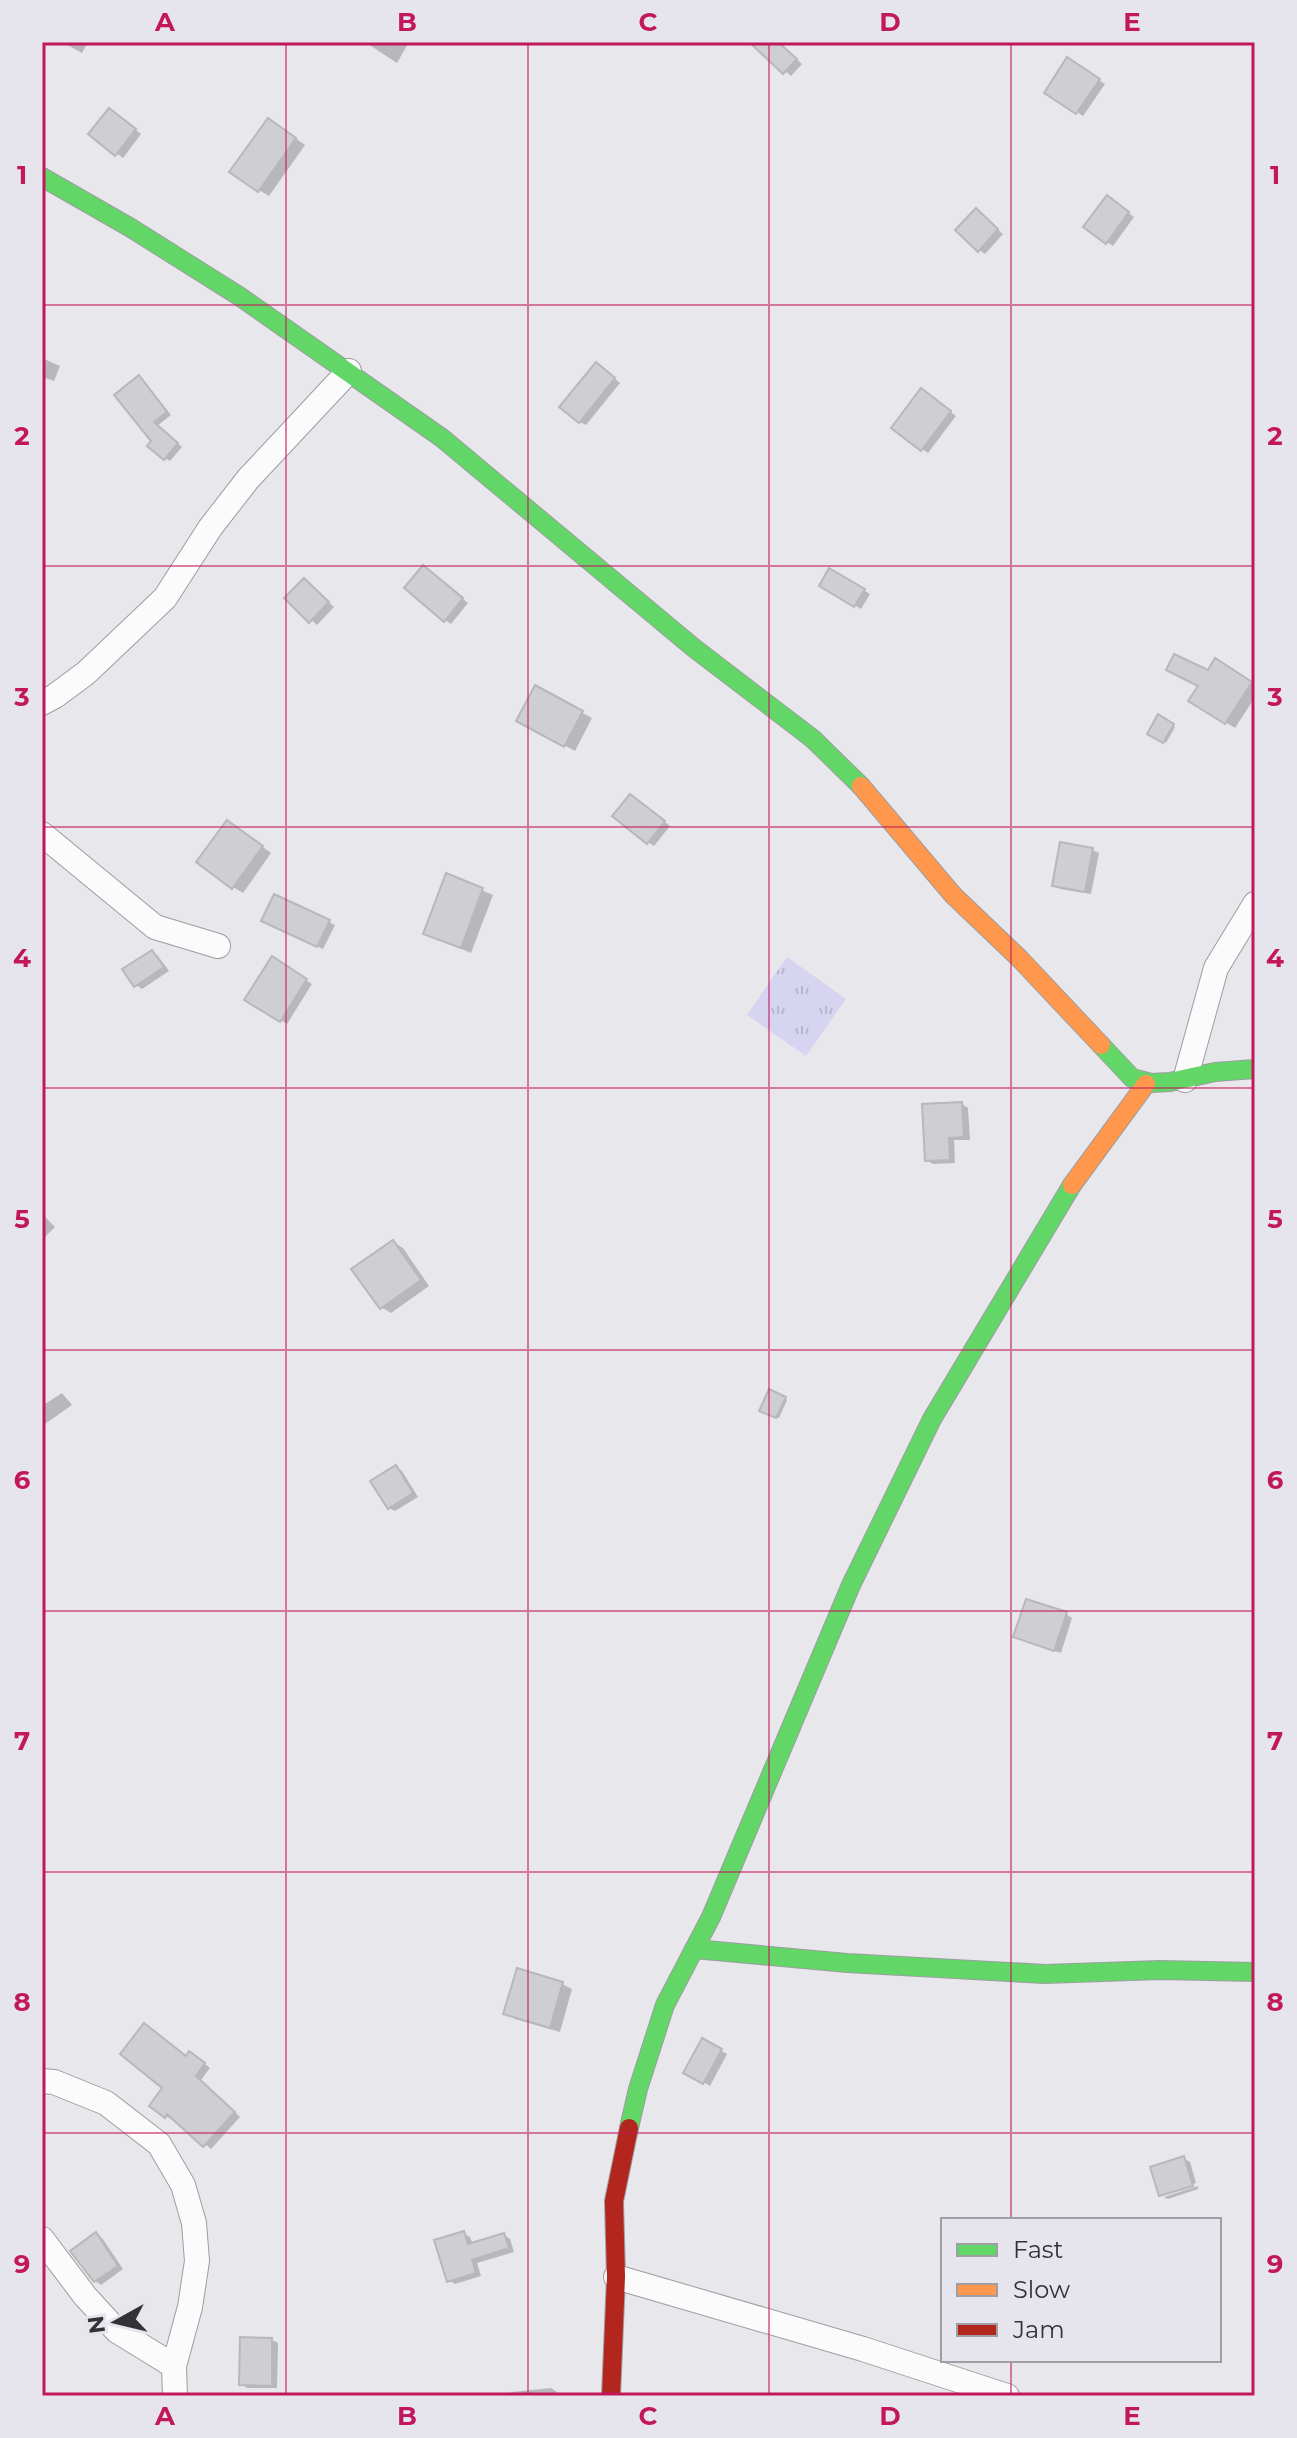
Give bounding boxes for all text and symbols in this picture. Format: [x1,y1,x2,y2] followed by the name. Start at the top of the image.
[154,6,176,38] text: A
[397,6,417,38] text: B
[639,6,658,38] text: C
[879,6,901,38] text: D
[1123,6,1141,38] text: E
[17,159,27,191] text: 1
[1270,159,1280,191] text: 1
[14,420,30,452] text: 2
[1267,420,1283,452] text: 2
[13,681,30,713] text: 3
[1266,681,1283,713] text: 3
[13,942,31,974] text: 4
[1266,942,1284,974] text: 4
[14,1203,30,1235] text: 5
[1267,1203,1283,1235] text: 5
[14,1464,31,1496] text: 6
[1267,1464,1284,1496] text: 6
[14,1725,30,1757] text: 7
[1267,1725,1283,1757] text: 7
[13,1986,31,2018] text: 8
[1266,1986,1284,2018] text: 8
[941,2218,1221,2362] legend
[1013,2235,1064,2264] text: Fast
[14,2248,30,2280] text: 9
[1267,2248,1283,2280] text: 9
[1013,2275,1070,2304] text: Slow
[76,2282,156,2362] north arrow
[82,2314,111,2335] text: N
[1012,2315,1065,2344] text: Jam
[154,2400,176,2432] text: A
[397,2400,417,2432] text: B
[639,2400,658,2432] text: C
[879,2400,901,2432] text: D
[1123,2400,1141,2432] text: E

